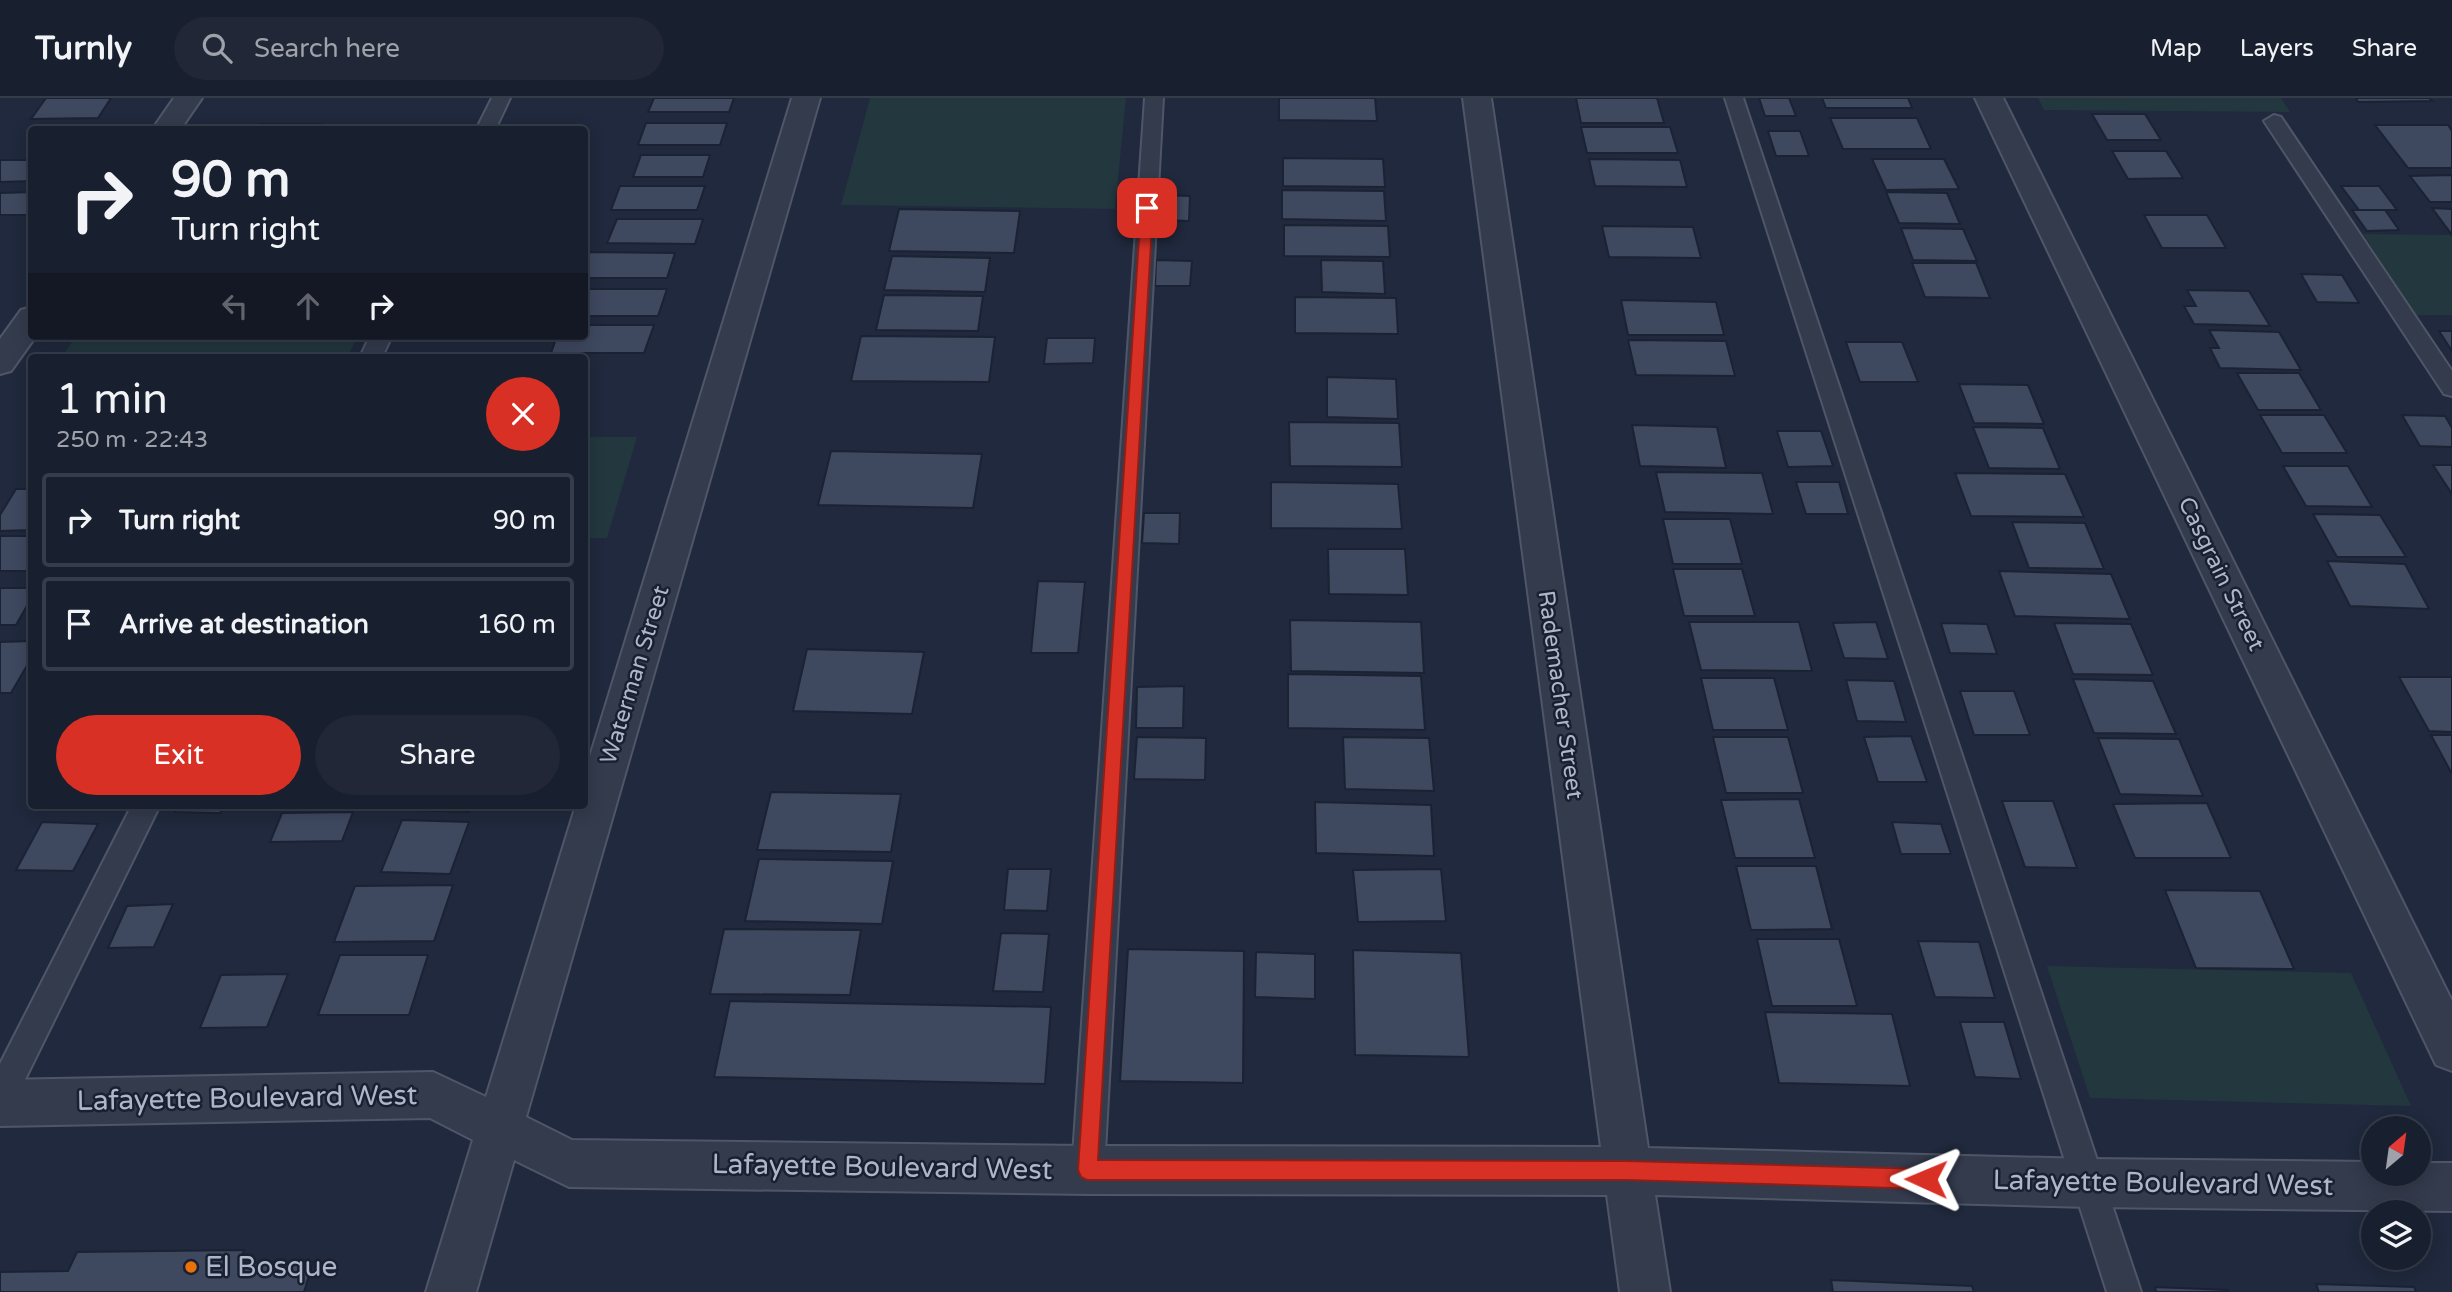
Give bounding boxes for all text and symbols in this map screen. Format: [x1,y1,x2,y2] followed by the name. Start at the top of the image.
[174,17,664,80] search box
[35,29,132,68] text: Turnly
[198,29,236,67] icon: search
[254,33,400,64] text: Search here
[2150,34,2202,63] text: Map
[2240,34,2314,63] text: Layers
[2352,34,2417,63] text: Share
[171,151,290,210] text: 90 m
[56,154,147,245] icon: right
[1117,178,1177,238] pin
[1128,189,1166,227] icon: arrive
[171,211,320,249] text: Turn right
[216,287,254,325] icon: left
[289,287,327,325] icon: ahead
[362,287,400,325] icon: right
[56,374,168,425] text: 1 min
[486,377,560,451] button: close
[56,426,208,454] text: 250 m · 22:43
[2172,493,2270,656] street label: Casgrain Street
[60,501,98,539] icon: right
[119,505,240,536] text: Turn right
[493,505,556,536] text: 90 m
[595,582,676,768] street label: Waterman Street
[1531,589,1589,801] street label: Rademacher Street
[60,605,98,643] icon: arrive
[119,609,369,640] text: Arrive at destination
[476,609,556,640] text: 160 m
[56,715,301,795] button: Exit
[315,715,560,795] button: Share
[76,1078,418,1118] street label: Lafayette Boulevard West
[2361,1116,2431,1186] north arrow
[2361,1116,2431,1270] map controls
[1889,1142,1963,1216] position arrow
[711,1147,1053,1187] street label: Lafayette Boulevard West
[1992,1163,2334,1203] street label: Lafayette Boulevard West
[2361,1200,2431,1270] button: layers
[205,1250,337,1284] place label: El Bosque
[183,1259,199,1275] marker: El Bosque

